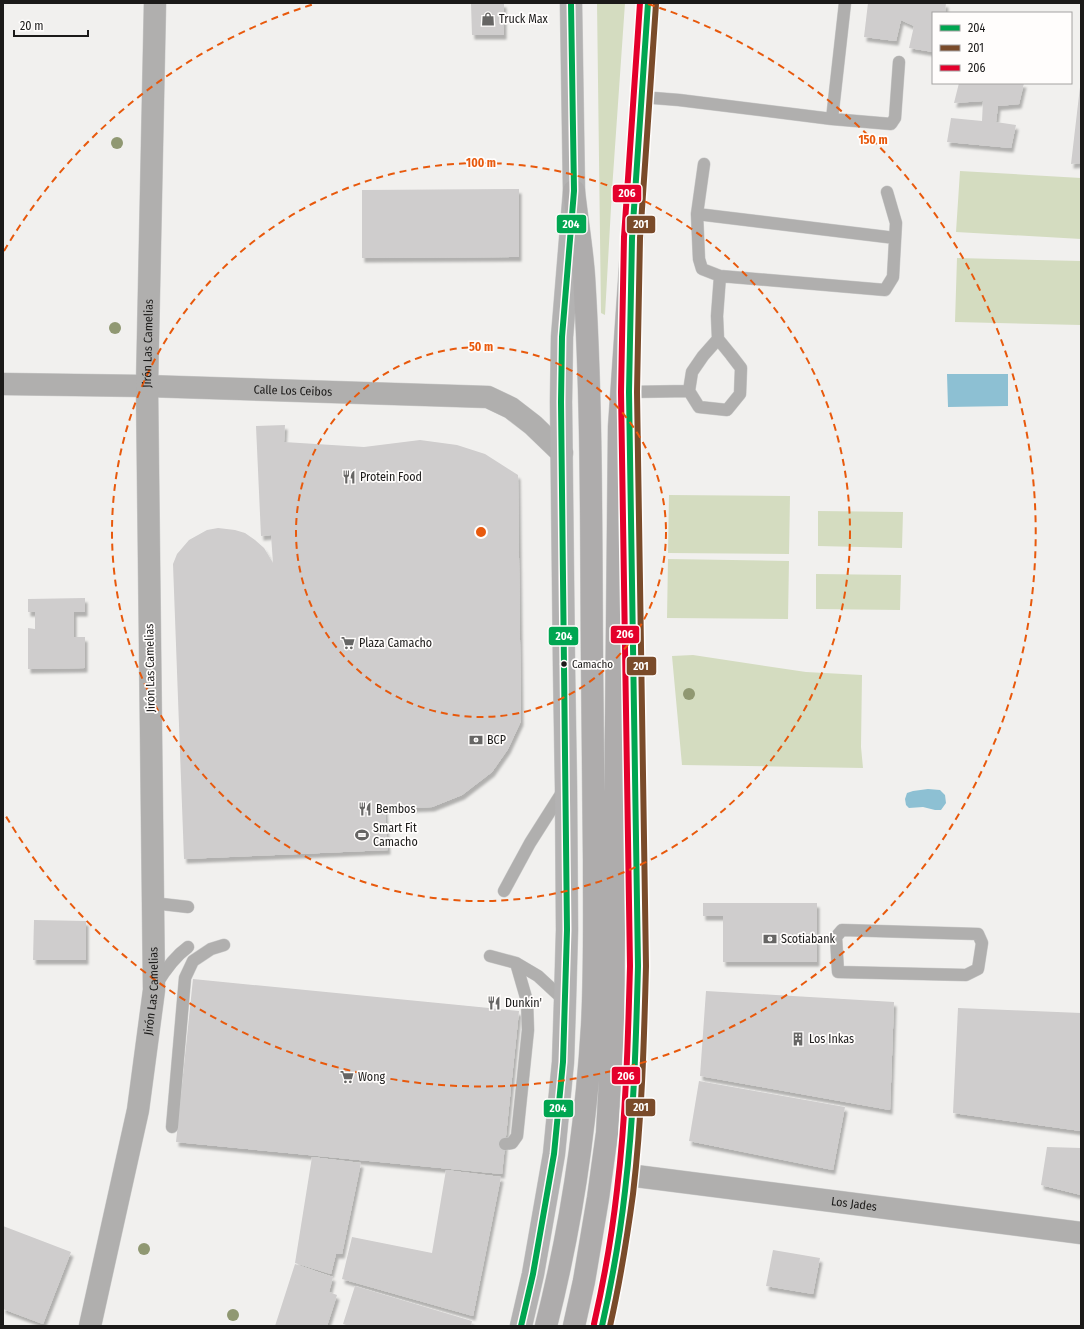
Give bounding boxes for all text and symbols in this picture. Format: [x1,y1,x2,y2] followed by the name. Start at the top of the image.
[480,11,496,27] shop icon: Truck Max
[14,12,88,38] scale bar
[499,12,549,26] place label: Truck Max
[932,12,1072,84] legend
[20,19,44,33] text: 20 m
[968,21,986,35] text: 204
[968,41,984,55] text: 201
[968,61,986,75] text: 206
[858,133,888,147] text: 150 m
[466,156,496,170] text: 100 m
[612,184,642,203] line badge: 206
[618,187,636,200] text: 206
[556,214,587,234] line badge: 204
[626,215,656,234] line badge: 201
[562,218,580,231] text: 204
[632,218,649,231] text: 201
[140,299,156,388] street label: Jirón Las Camelias
[469,340,493,354] text: 50 m
[253,382,333,399] street label: Calle Los Ceibos
[341,469,357,485] restaurant icon: Protein Food
[360,470,422,484] place label: Protein Food
[474,525,488,539] centre of rings
[142,624,158,712] street label: Jirón Las Camelias
[610,625,640,644] line badge: 206
[548,626,579,646] line badge: 204
[616,628,634,641] text: 206
[555,630,573,643] text: 204
[340,635,356,651] supermarket icon: Plaza Camacho
[359,636,432,650] place label: Plaza Camacho
[626,656,657,676] line badge: 201
[572,658,613,671] place label: Camacho
[559,659,569,669] marker: Camacho
[632,660,649,673] text: 201
[468,732,484,748] bank icon: BCP
[487,733,506,747] place label: BCP
[357,801,373,817] restaurant icon: Bembos
[376,802,416,816] place label: Bembos
[373,821,418,849] place label: Smart Fit Camacho
[354,827,370,843] sports icon: Smart Fit Camacho
[762,931,778,947] bank icon: Scotiabank
[781,932,835,946] place label: Scotiabank
[141,947,161,1036] street label: Jirón Las Camelias
[486,995,502,1011] restaurant icon: Dunkin'
[505,996,542,1010] place label: Dunkin'
[790,1031,806,1047] building icon: Los Inkas
[809,1032,854,1046] place label: Los Inkas
[611,1066,641,1085] line badge: 206
[339,1069,355,1085] supermarket icon: Wong
[358,1070,386,1084] place label: Wong
[617,1070,635,1083] text: 206
[625,1098,656,1117] line badge: 201
[543,1099,574,1118] line badge: 204
[632,1101,649,1114] text: 201
[549,1102,567,1115] text: 204
[830,1194,878,1214] street label: Los Jades

